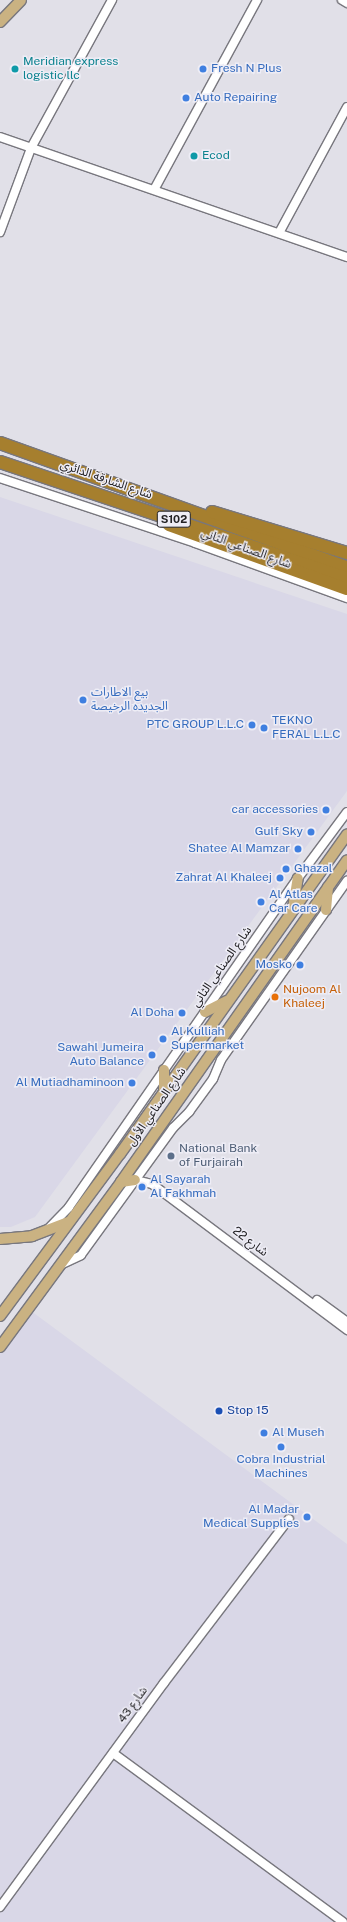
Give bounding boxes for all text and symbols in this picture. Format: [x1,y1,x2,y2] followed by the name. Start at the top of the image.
[23,55,118,83] place label: Meridian express logistic llc
[211,62,281,76] place label: Fresh N Plus
[10,64,20,74] marker: Meridian express logistic llc
[198,64,208,74] marker: Fresh N Plus
[194,91,277,105] place label: Auto Repairing
[181,93,191,103] marker: Auto Repairing
[202,149,230,163] place label: Ecod
[189,151,199,161] marker: Ecod
[58,457,154,503] street label: شارع الشارقة الدائري
[156,510,192,528] road number: S102
[199,526,293,572] street label: شارع الصناعي الثاني
[91,686,168,714] place label: بيع الاطارات الجديده الرخيصة
[78,695,88,705] marker: بيع الاطارات الجديده الرخيصة
[272,714,340,742] place label: TEKNO FERAL L.L.C
[147,718,244,732] place label: PTC GROUP L.L.C
[247,720,257,730] marker: PTC GROUP L.L.C
[259,723,269,733] marker: TEKNO FERAL L.L.C
[232,803,318,817] place label: car accessories
[321,805,331,815] marker: car accessories
[255,825,303,839] place label: Gulf Sky
[306,827,316,837] marker: Gulf Sky
[188,842,290,856] place label: Shatee Al Mamzar
[293,844,303,854] marker: Shatee Al Mamzar
[294,862,332,876] place label: Ghazal
[281,864,291,874] marker: Ghazal
[175,871,272,885] place label: Zahrat Al Khaleej
[275,873,285,883] marker: Zahrat Al Khaleej
[269,888,318,916] place label: Al Atlas Car Care
[256,897,266,907] marker: Al Atlas Car Care
[189,924,255,1010] street label: شارع الصناعي الثاني
[255,958,292,972] place label: Mosko
[295,960,305,970] marker: Mosko
[283,983,341,1011] place label: Nujoom Al Khaleej
[270,992,280,1002] marker: Nujoom Al Khaleej
[130,1006,174,1020] place label: Al Doha
[177,1008,187,1018] marker: Al Doha
[171,1025,244,1053] place label: Al Kulliah Supermarket
[158,1034,168,1044] marker: Al Kulliah Supermarket
[57,1041,144,1069] place label: Sawahl Jumeira Auto Balance
[147,1050,157,1060] marker: Sawahl Jumeira Auto Balance
[125,1065,189,1149] street label: شارع الصناعي الأول
[15,1076,124,1090] place label: Al Mutiadhaminoon
[127,1078,137,1088] marker: Al Mutiadhaminoon
[179,1142,257,1170] place label: National Bank of Furjairah
[166,1151,176,1161] marker: National Bank of Furjairah
[150,1173,216,1201] place label: Al Sayarah Al Fakhmah
[137,1182,147,1192] marker: Al Sayarah Al Fakhmah
[229,1224,271,1260] street label: شارع 22
[227,1404,269,1418] place label: Stop 15
[214,1406,224,1416] marker: Stop 15
[272,1426,324,1440] place label: Al Museh
[259,1428,269,1438] marker: Al Museh
[276,1442,286,1452] marker: Cobra Industrial Machines
[236,1453,326,1481] place label: Cobra Industrial Machines
[203,1503,299,1531] place label: Al Madar Medical Supplies
[302,1512,312,1522] marker: Al Madar Medical Supplies
[115,1684,151,1726] street label: شارع 43

